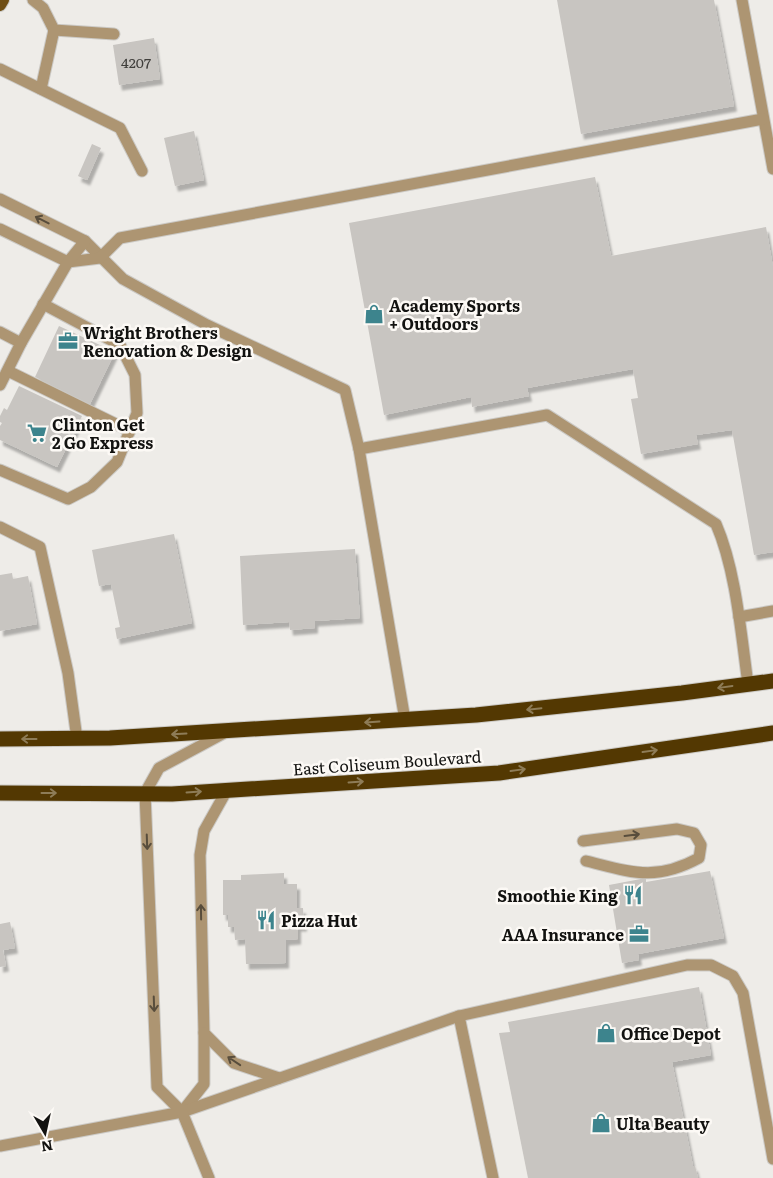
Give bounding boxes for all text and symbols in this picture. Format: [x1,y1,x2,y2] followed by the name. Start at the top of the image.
[121,52,151,72] house number: 4207
[35,215,50,224] one-way arrow
[389,293,520,335] place label: Academy Sports + Outdoors
[363,303,385,325] shop icon: Academy Sports + Outdoors
[83,320,252,362] place label: Wright Brothers Renovation & Design
[57,330,79,352] office icon: Wright Brothers Renovation & Design
[52,412,153,454] place label: Clinton Get 2 Go Express
[26,422,48,444] supermarket icon: Clinton Get 2 Go Express
[717,683,733,693] one-way arrow
[526,704,542,714] one-way arrow
[364,717,380,727] one-way arrow
[171,729,187,738] one-way arrow
[22,734,38,744] one-way arrow
[292,743,482,781] street label: East Coliseum Boulevard
[642,746,658,756] one-way arrow
[510,765,526,775] one-way arrow
[348,777,364,786] one-way arrow
[40,788,56,798] one-way arrow
[186,788,202,797] one-way arrow
[624,830,640,840] one-way arrow
[142,834,152,850] one-way arrow
[497,883,618,907] place label: Smoothie King
[622,884,644,906] restaurant icon: Smoothie King
[197,904,206,920] one-way arrow
[281,908,357,932] place label: Pizza Hut
[255,909,277,931] restaurant icon: Pizza Hut
[502,922,624,946] place label: AAA Insurance
[628,923,650,945] office icon: AAA Insurance
[149,996,158,1012] one-way arrow
[621,1021,721,1045] place label: Office Depot
[595,1022,617,1044] shop icon: Office Depot
[227,1056,241,1066] one-way arrow
[20,1108,70,1158] north arrow
[616,1111,710,1135] place label: Ulta Beauty
[590,1112,612,1134] shop icon: Ulta Beauty
[40,1136,55,1158] text: N

